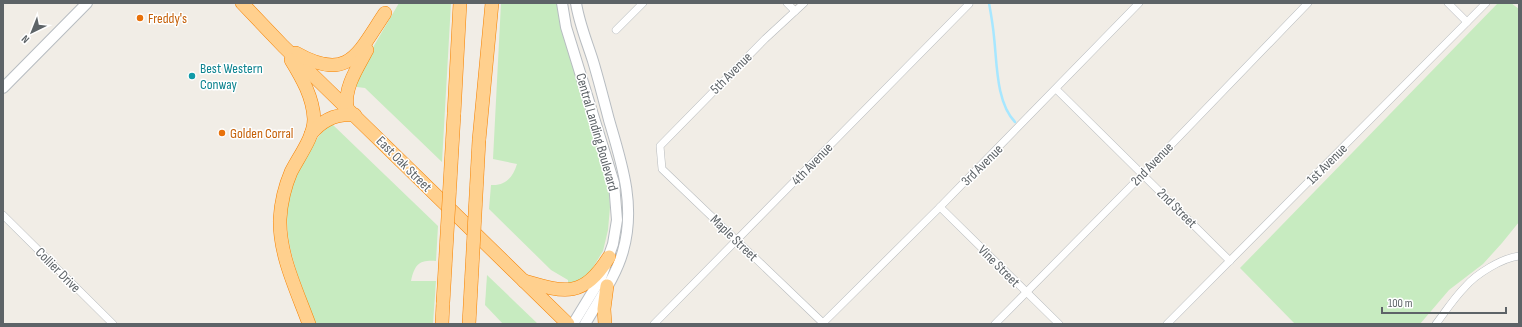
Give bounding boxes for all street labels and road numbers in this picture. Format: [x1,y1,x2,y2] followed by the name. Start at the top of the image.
[706,48,756,98] street label: 5th Avenue
[572,71,622,193] street label: Central Landing Boulevard
[373,133,435,195] street label: East Oak Street
[788,139,836,189] street label: 4th Avenue
[1127,139,1177,189] street label: 2nd Avenue
[1303,140,1351,188] street label: 1st Avenue
[958,141,1006,189] street label: 3rd Avenue
[1154,185,1200,231] street label: 2nd Street
[707,211,761,265] street label: Maple Street
[974,241,1024,291] street label: Vine Street
[32,244,84,296] street label: Collier Drive

